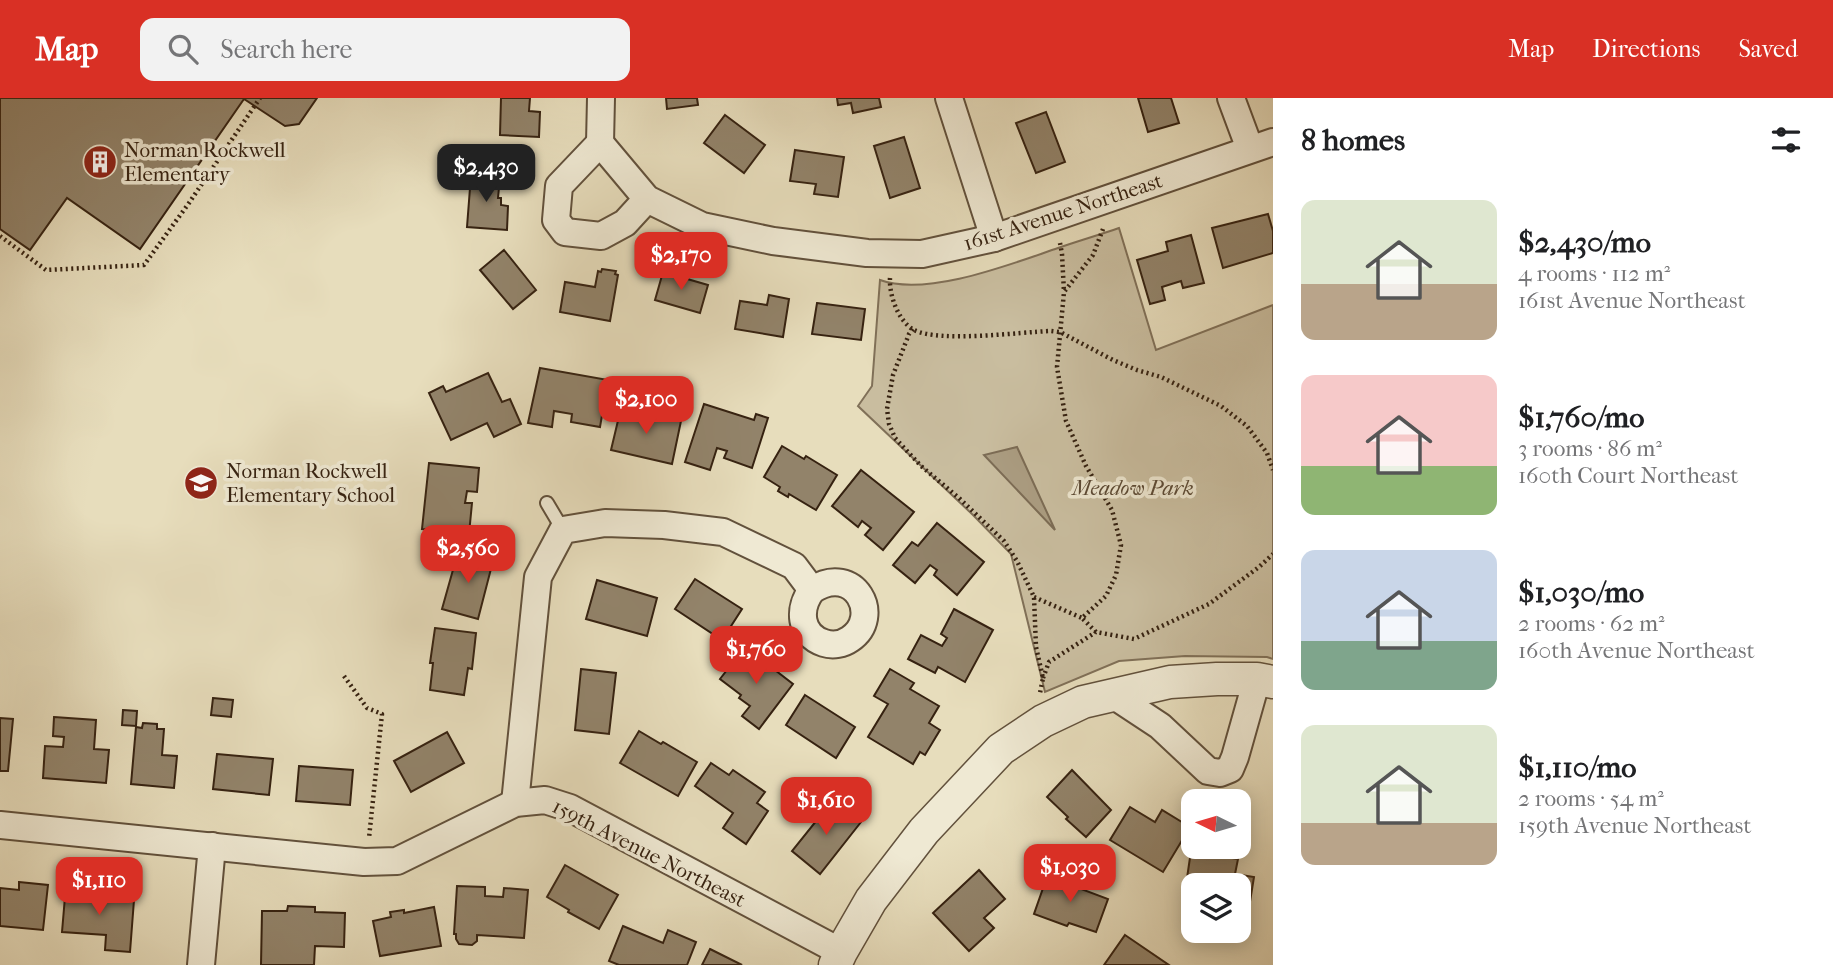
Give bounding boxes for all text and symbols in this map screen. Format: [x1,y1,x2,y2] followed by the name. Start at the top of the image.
[140,18,630,81] search box
[35,30,98,69] text: Map
[164,30,202,68] icon: search
[220,34,352,65] text: Search here
[1508,35,1554,63] text: Map
[1592,35,1700,63] text: Directions
[1738,35,1798,63] text: Saved
[1767,121,1805,159] icon: filters
[1301,123,1405,158] text: 8 homes
[124,138,286,186] place label: Norman Rockwell Elementary
[81,143,119,181] building icon: Norman Rockwell Elementary
[429,144,543,204] pin: $2,430
[453,153,519,180] text: $2,430
[960,168,1166,256] street label: 161st Avenue Northeast
[1518,225,1651,260] text: $2,430/mo
[1357,228,1441,312] icon: home
[624,232,738,292] pin: $2,170
[650,241,712,268] text: $2,170
[1518,260,1670,287] text: 4 rooms · 112 m²
[1518,287,1746,314] text: 161st Avenue Northeast
[589,376,703,436] pin: $2,100
[615,385,677,412] text: $2,100
[1518,400,1644,435] text: $1,760/mo
[1357,403,1441,487] icon: home
[1518,435,1662,462] text: 3 rooms · 86 m²
[226,459,395,507] place label: Norman Rockwell Elementary School
[1518,462,1738,489] text: 160th Court Northeast
[182,464,220,502] school or university icon: Norman Rockwell Elementary School
[1070,476,1194,500] park label: Meadow Park
[411,526,525,585] pin: $2,560
[436,534,500,561] text: $2,560
[1518,575,1644,610] text: $1,030/mo
[1357,578,1441,662] icon: home
[1518,610,1665,637] text: 2 rooms · 62 m²
[699,626,813,686] pin: $1,760
[726,635,786,662] text: $1,760
[1518,637,1755,664] text: 160th Avenue Northeast
[1518,750,1637,785] text: $1,110/mo
[1357,753,1441,837] icon: home
[769,778,883,837] pin: $1,610
[1518,785,1664,812] text: 2 rooms · 54 m²
[797,786,855,813] text: $1,610
[1181,789,1251,859] north arrow
[1181,789,1251,943] map controls
[549,794,750,912] street label: 159th Avenue Northeast
[1518,812,1752,839] text: 159th Avenue Northeast
[1013,844,1127,904] pin: $1,030
[1040,853,1100,880] text: $1,030
[42,858,156,917] pin: $1,110
[72,866,126,893] text: $1,110
[1181,873,1251,943] button: layers

